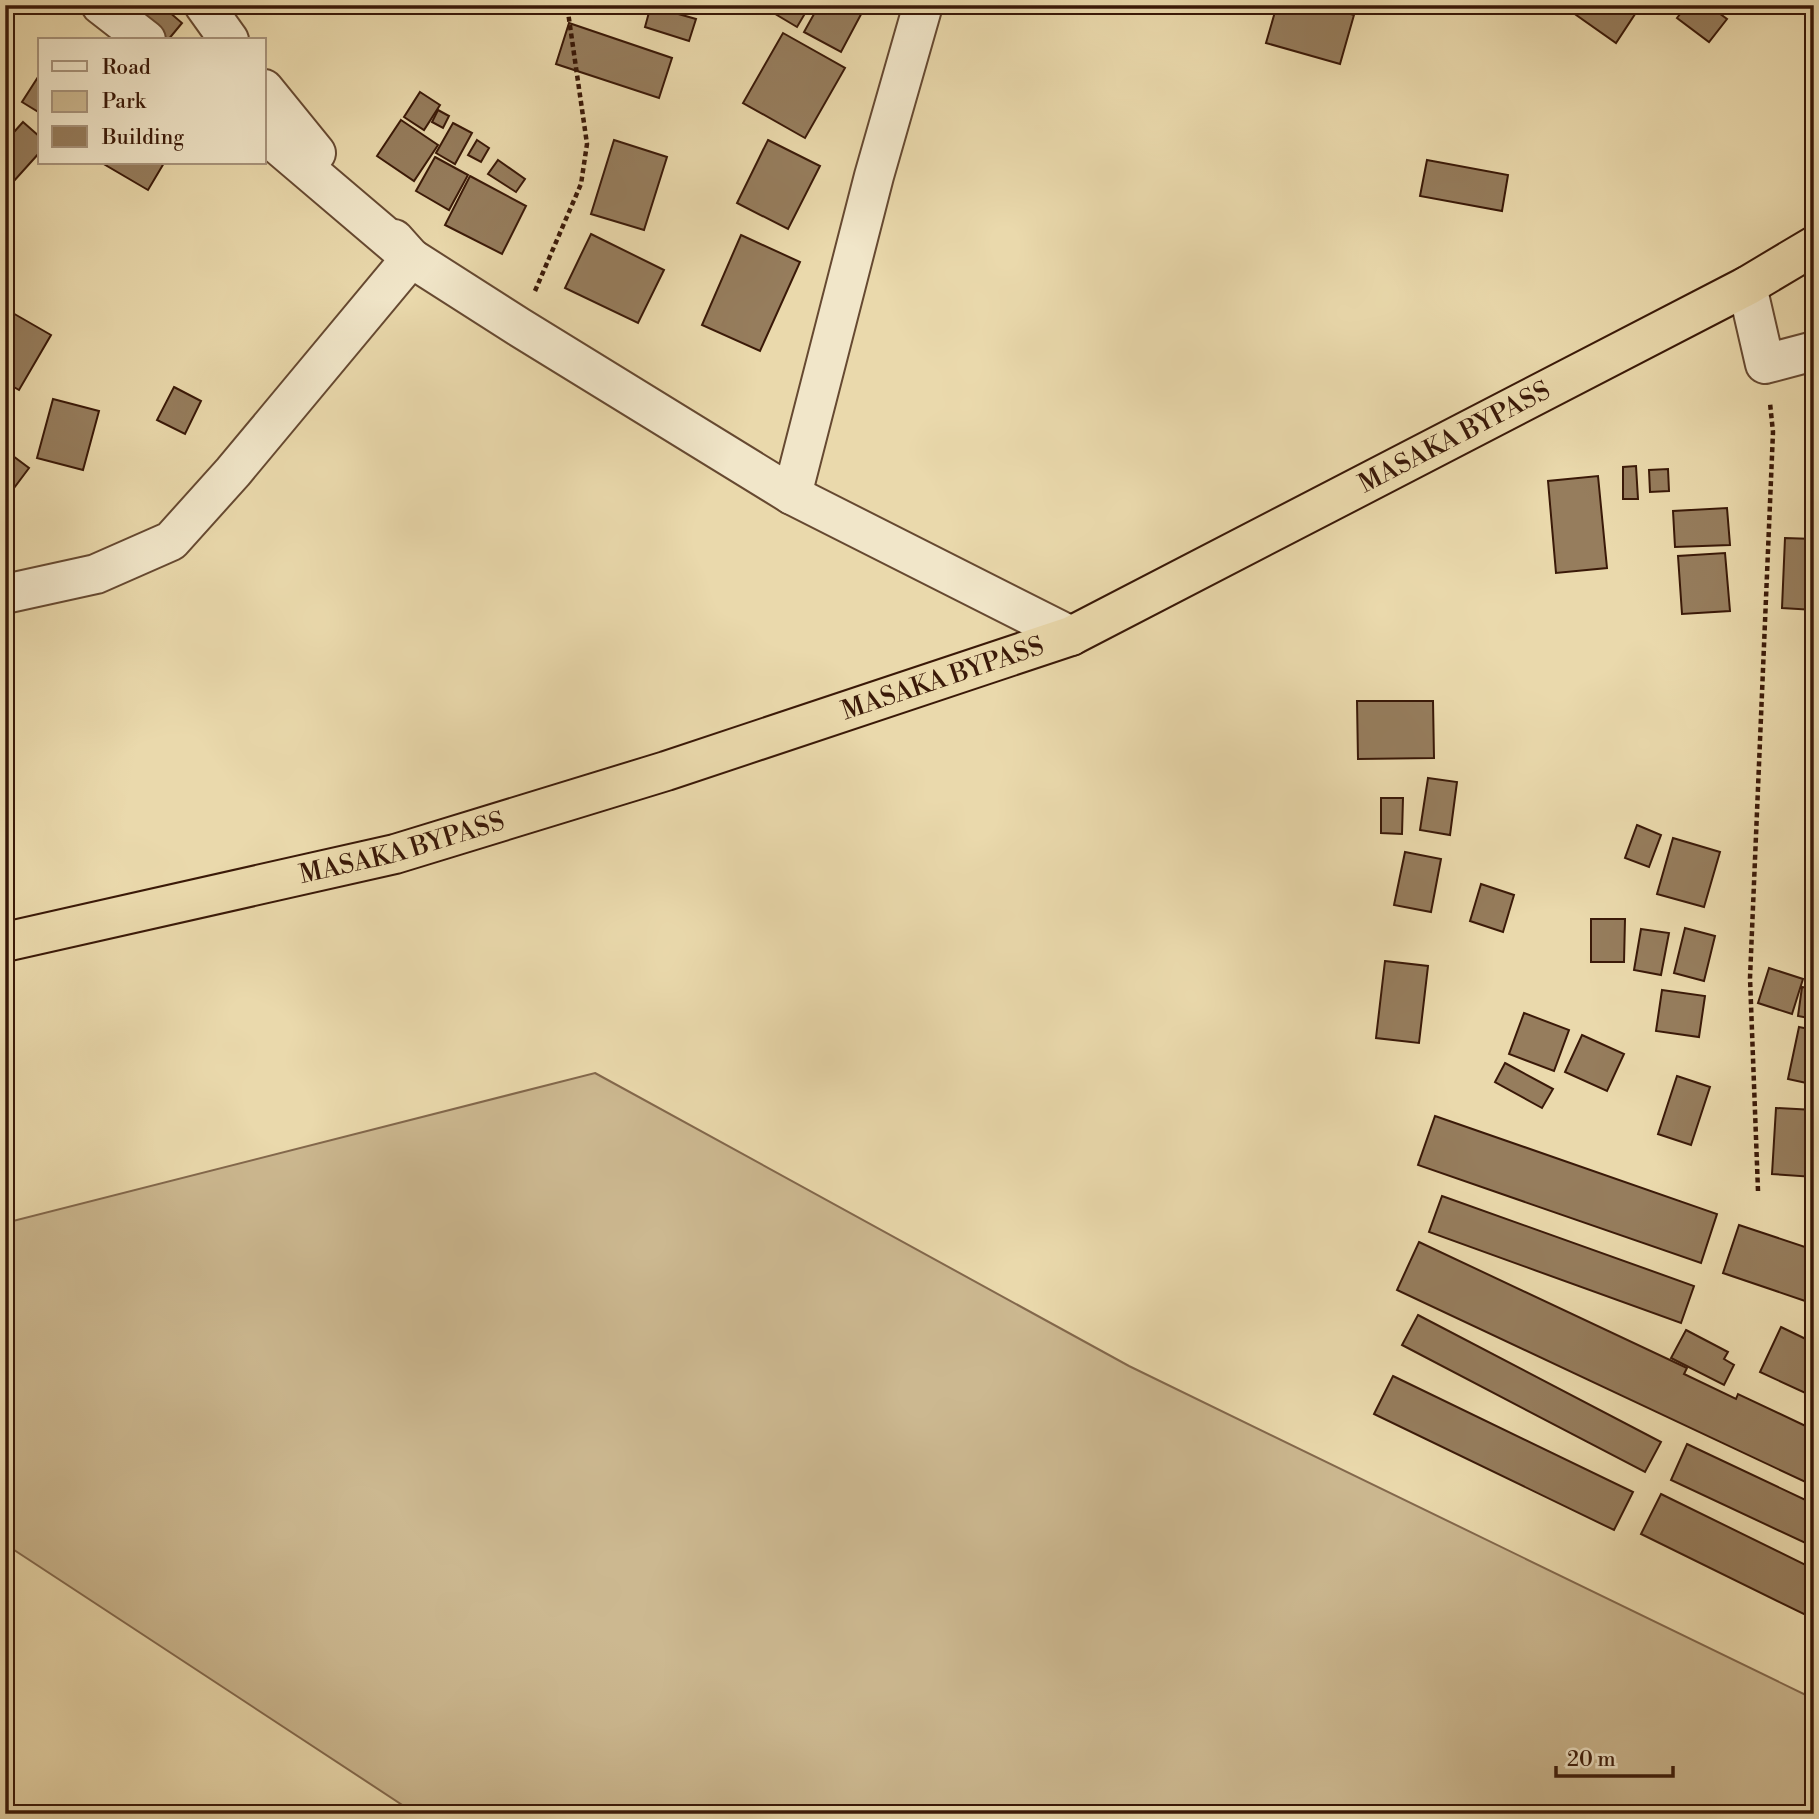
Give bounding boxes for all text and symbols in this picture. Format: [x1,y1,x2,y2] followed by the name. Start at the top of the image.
[38,38,266,164] legend
[102,55,151,81] text: Road
[102,89,147,115] text: Park
[101,125,184,151] text: Building
[1353,375,1556,500] street label: MASAKA BYPASS
[837,630,1048,727] street label: MASAKA BYPASS
[296,805,509,891] street label: MASAKA BYPASS
[1556,1735,1674,1779] scale bar
[1567,1747,1616,1773] text: 20 m

